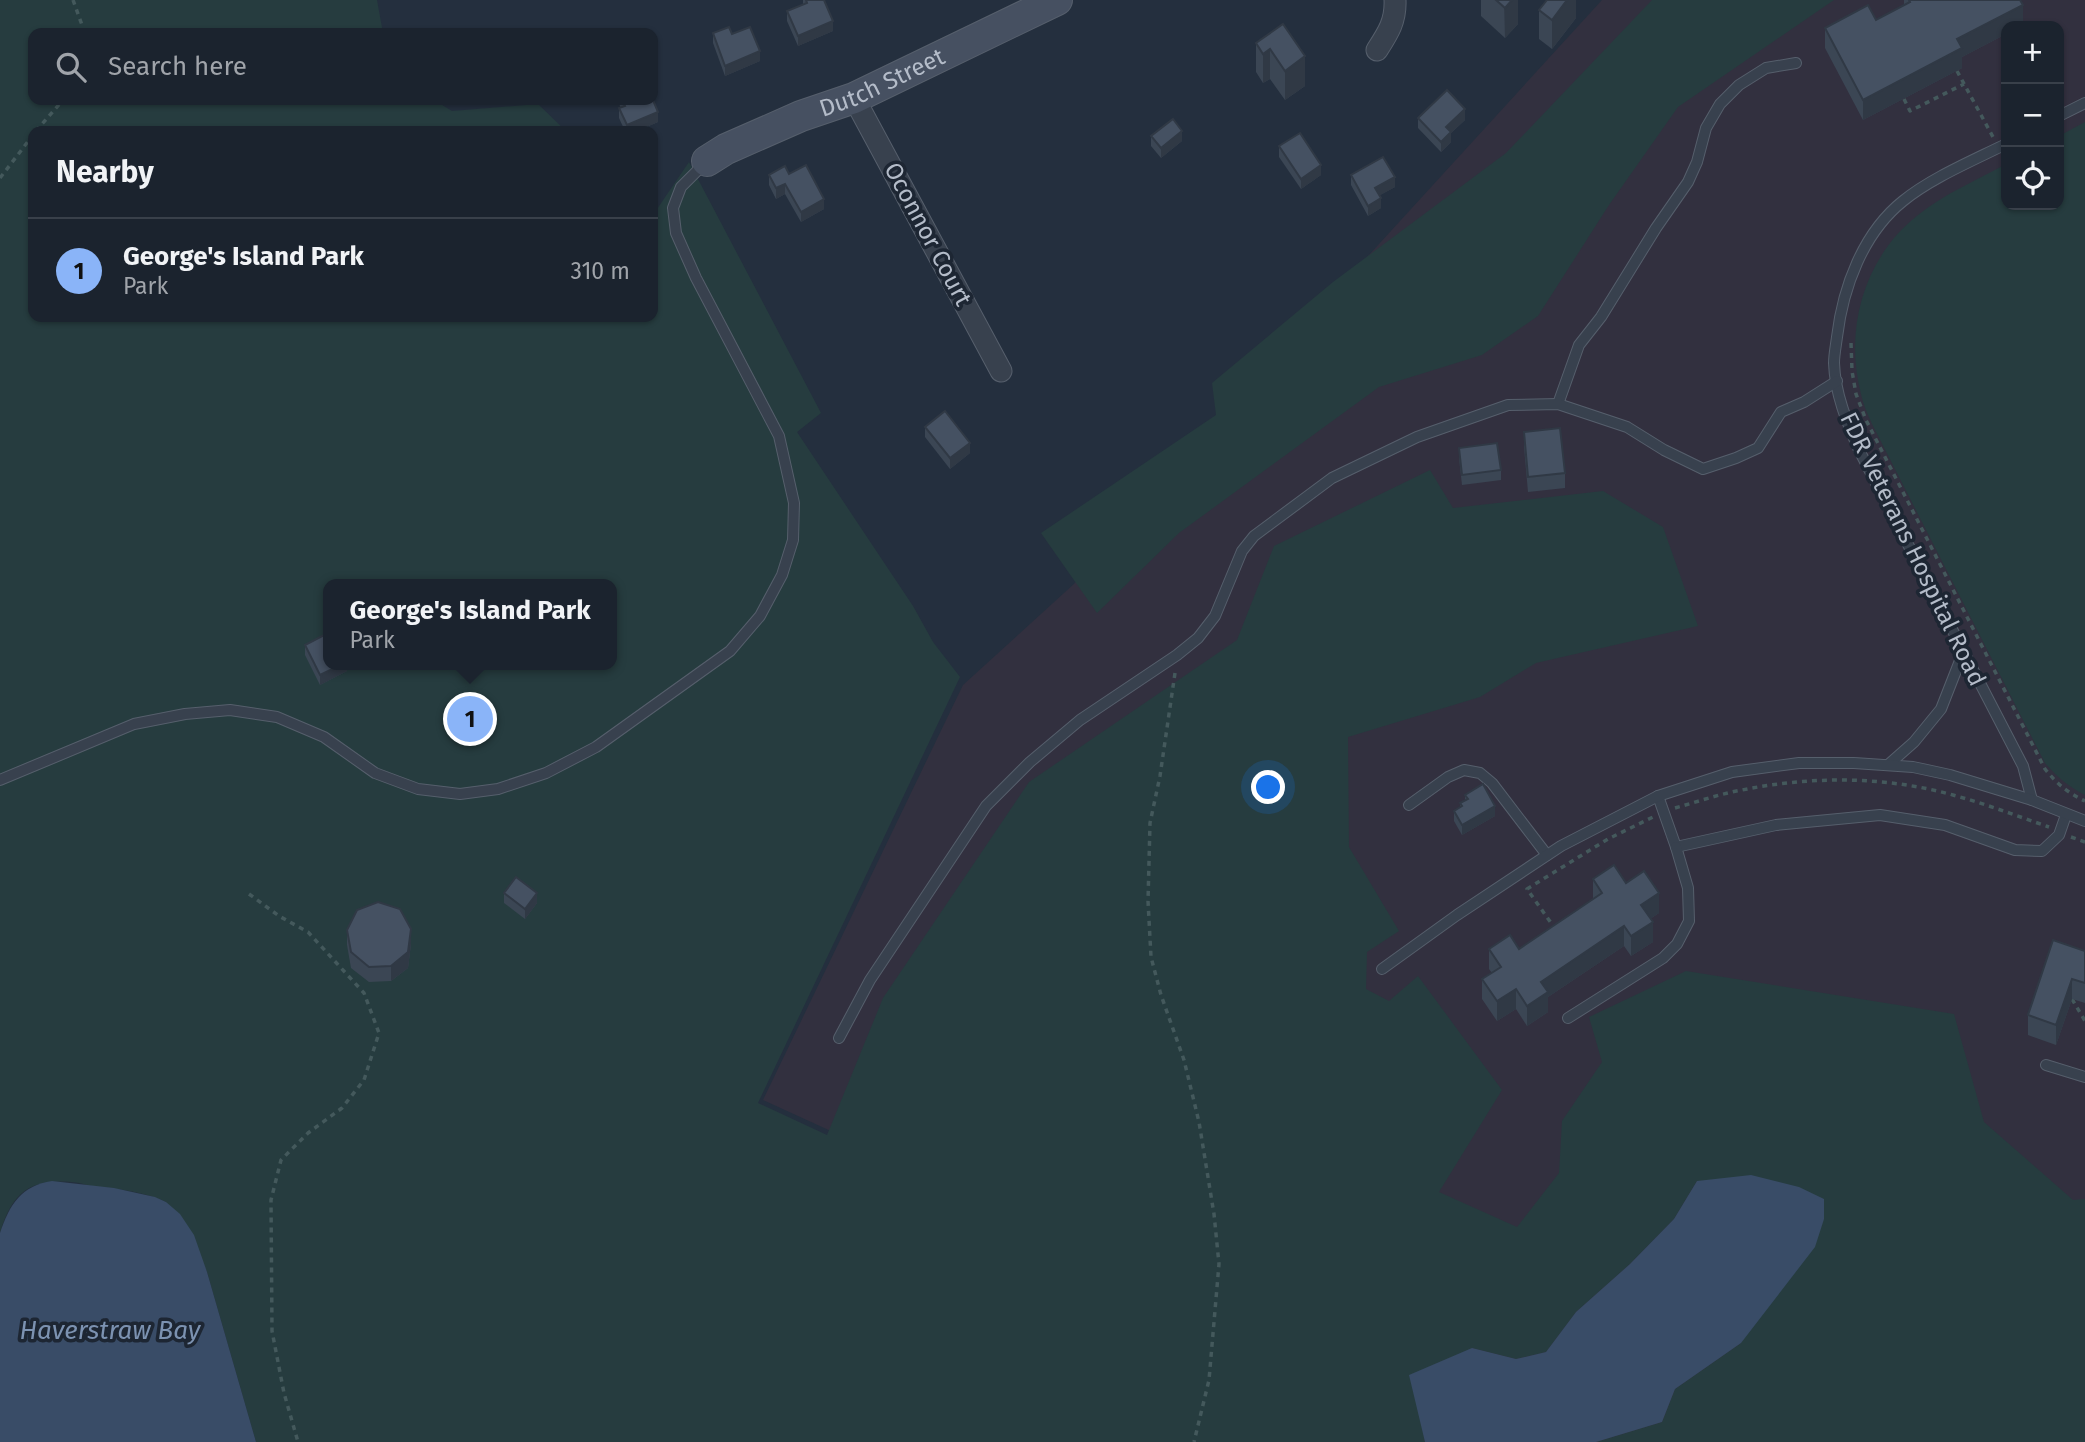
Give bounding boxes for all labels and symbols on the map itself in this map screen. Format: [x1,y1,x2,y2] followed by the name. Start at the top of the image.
[816,42,950,123] street label: Dutch Street
[878,158,978,311] street label: Oconnor Court
[1834,408,1992,690] street label: FDR Veterans Hospital Road
[447,693,493,745] pin: 1
[1251,770,1285,804] your location
[20,1315,202,1346] water label: Haverstraw Bay

